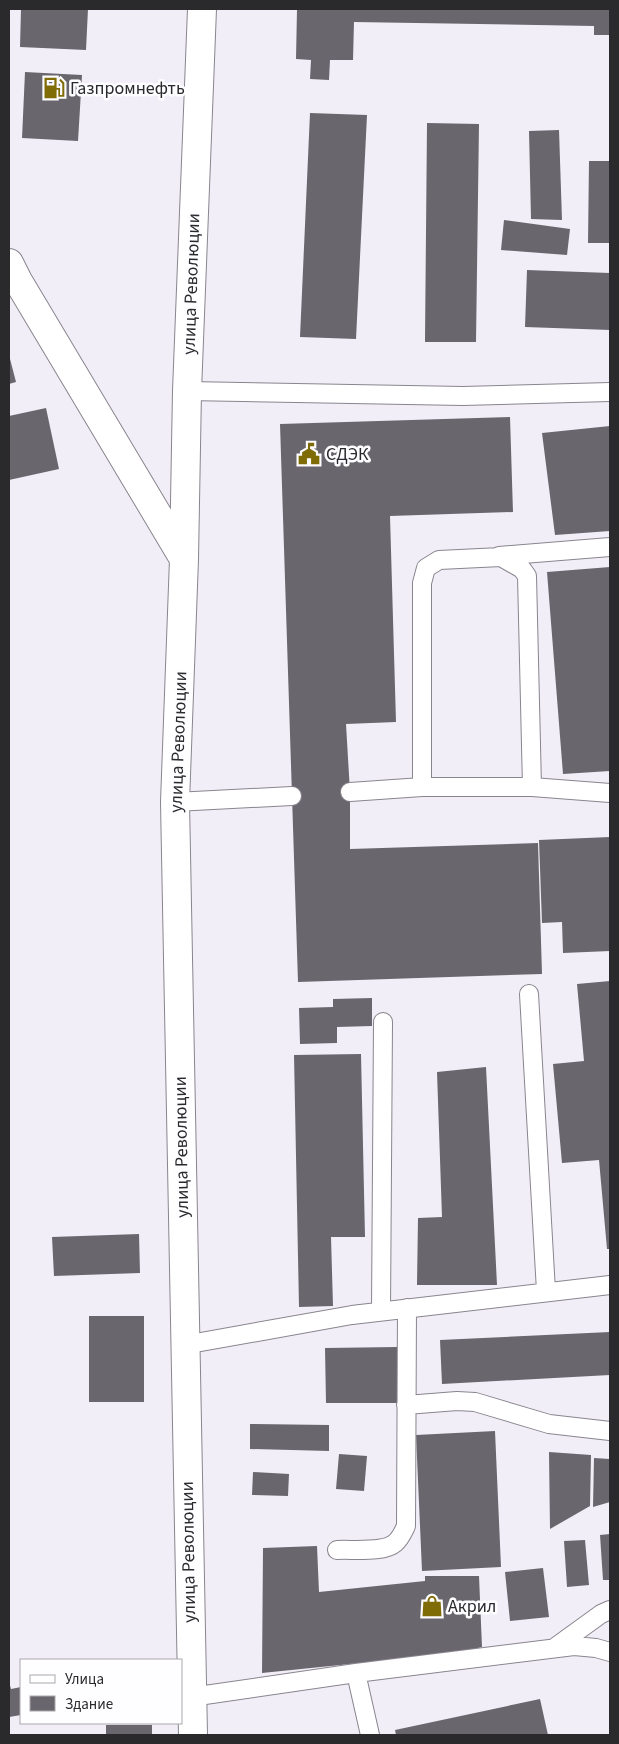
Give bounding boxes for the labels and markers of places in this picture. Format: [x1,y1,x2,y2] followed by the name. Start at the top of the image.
[41,75,67,101] fuel station icon: Газпромнефть
[70,76,185,101] place label: Газпромнефть
[296,441,322,467] public building icon: СДЭК
[326,442,369,467] place label: СДЭК
[419,1593,445,1619] shop icon: Акрил
[448,1594,496,1619] place label: Акрил

